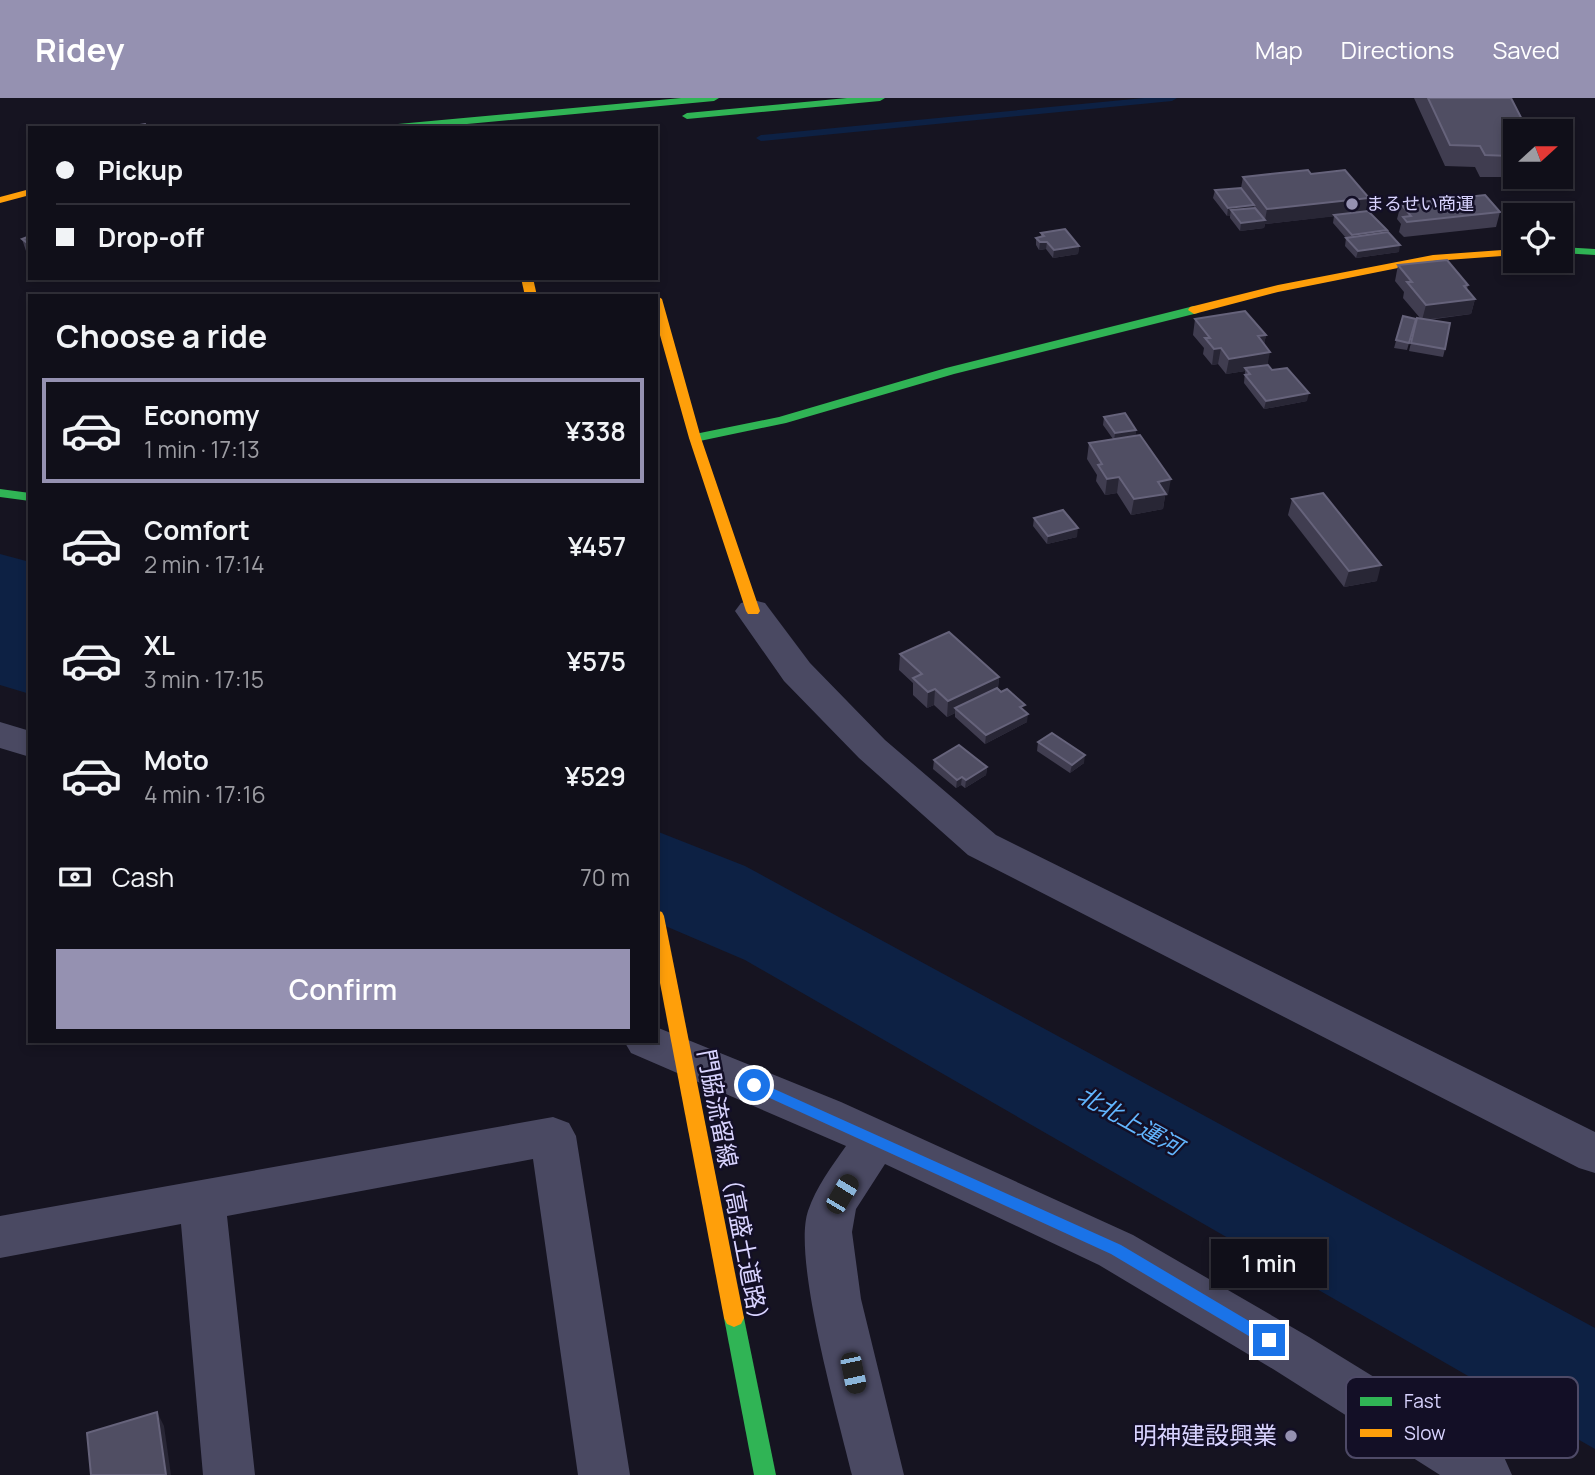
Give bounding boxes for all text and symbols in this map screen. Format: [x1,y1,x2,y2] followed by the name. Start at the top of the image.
[35,27,124,72] text: Ridey
[1255,33,1303,66] text: Map
[1341,33,1454,66] text: Directions
[1492,33,1560,66] text: Saved
[1503,119,1573,189] north arrow
[1503,119,1573,273] map controls
[98,152,183,188] text: Pickup
[1366,191,1474,215] place label: まるせい商運
[1344,196,1360,212] marker: まるせい商運
[1503,203,1573,273] button: locate
[98,219,204,255] text: Drop-off
[56,314,267,358] text: Choose a ride
[144,397,259,433] text: Economy
[60,399,123,462] icon: car
[565,413,626,449] text: ¥338
[144,433,260,465] text: 1 min · 17:13
[144,512,250,548] text: Comfort
[60,514,123,577] icon: car
[568,528,626,564] text: ¥457
[144,548,265,580] text: 2 min · 17:14
[144,627,175,663] text: XL
[60,629,123,692] icon: car
[567,643,626,679] text: ¥575
[144,663,264,695] text: 3 min · 17:15
[144,742,209,778] text: Moto
[60,744,123,807] icon: car
[565,758,626,794] text: ¥529
[144,778,266,810] text: 4 min · 17:16
[56,858,94,896] icon: cash
[112,859,174,895] text: Cash
[580,861,630,893] text: 70 m
[56,949,630,1029] button: Confirm
[691,1046,778,1335] street label: 門脇流留線（高盛土道路）
[738,1069,770,1101] route start
[1072,1078,1192,1164] water label: 北北上運河
[823,1171,862,1217] car
[1211,1238,1327,1288] callout: 1 min
[1242,1247,1296,1279] text: 1 min
[1253,1324,1285,1356] route end
[839,1350,868,1396] car
[1346,1377,1578,1458] legend
[1404,1388,1441,1414] text: Fast
[1133,1418,1277,1451] place label: 明神建設興業
[1404,1420,1446,1446] text: Slow
[1283,1428,1299,1444] marker: 明神建設興業

